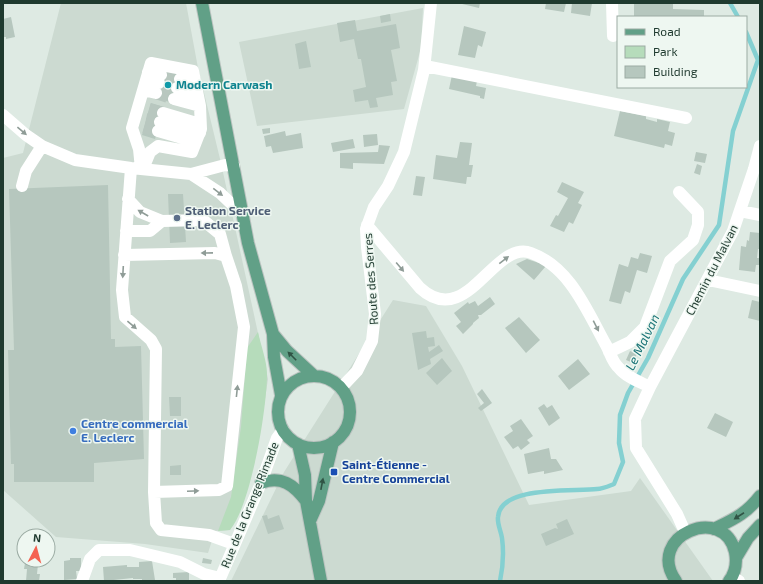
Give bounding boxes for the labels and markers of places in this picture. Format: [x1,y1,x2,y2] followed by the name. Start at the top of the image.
[176,77,273,91] place label: Modern Carwash
[163,80,173,90] marker: Modern Carwash
[185,203,271,231] place label: Station Service E. Leclerc
[172,213,182,223] marker: Station Service E. Leclerc
[81,416,188,444] place label: Centre commercial E. Leclerc
[68,426,78,436] marker: Centre commercial E. Leclerc
[342,457,450,485] place label: Saint-Étienne - Centre Commercial
[329,467,339,477] marker: Saint-Étienne - Centre Commercial

